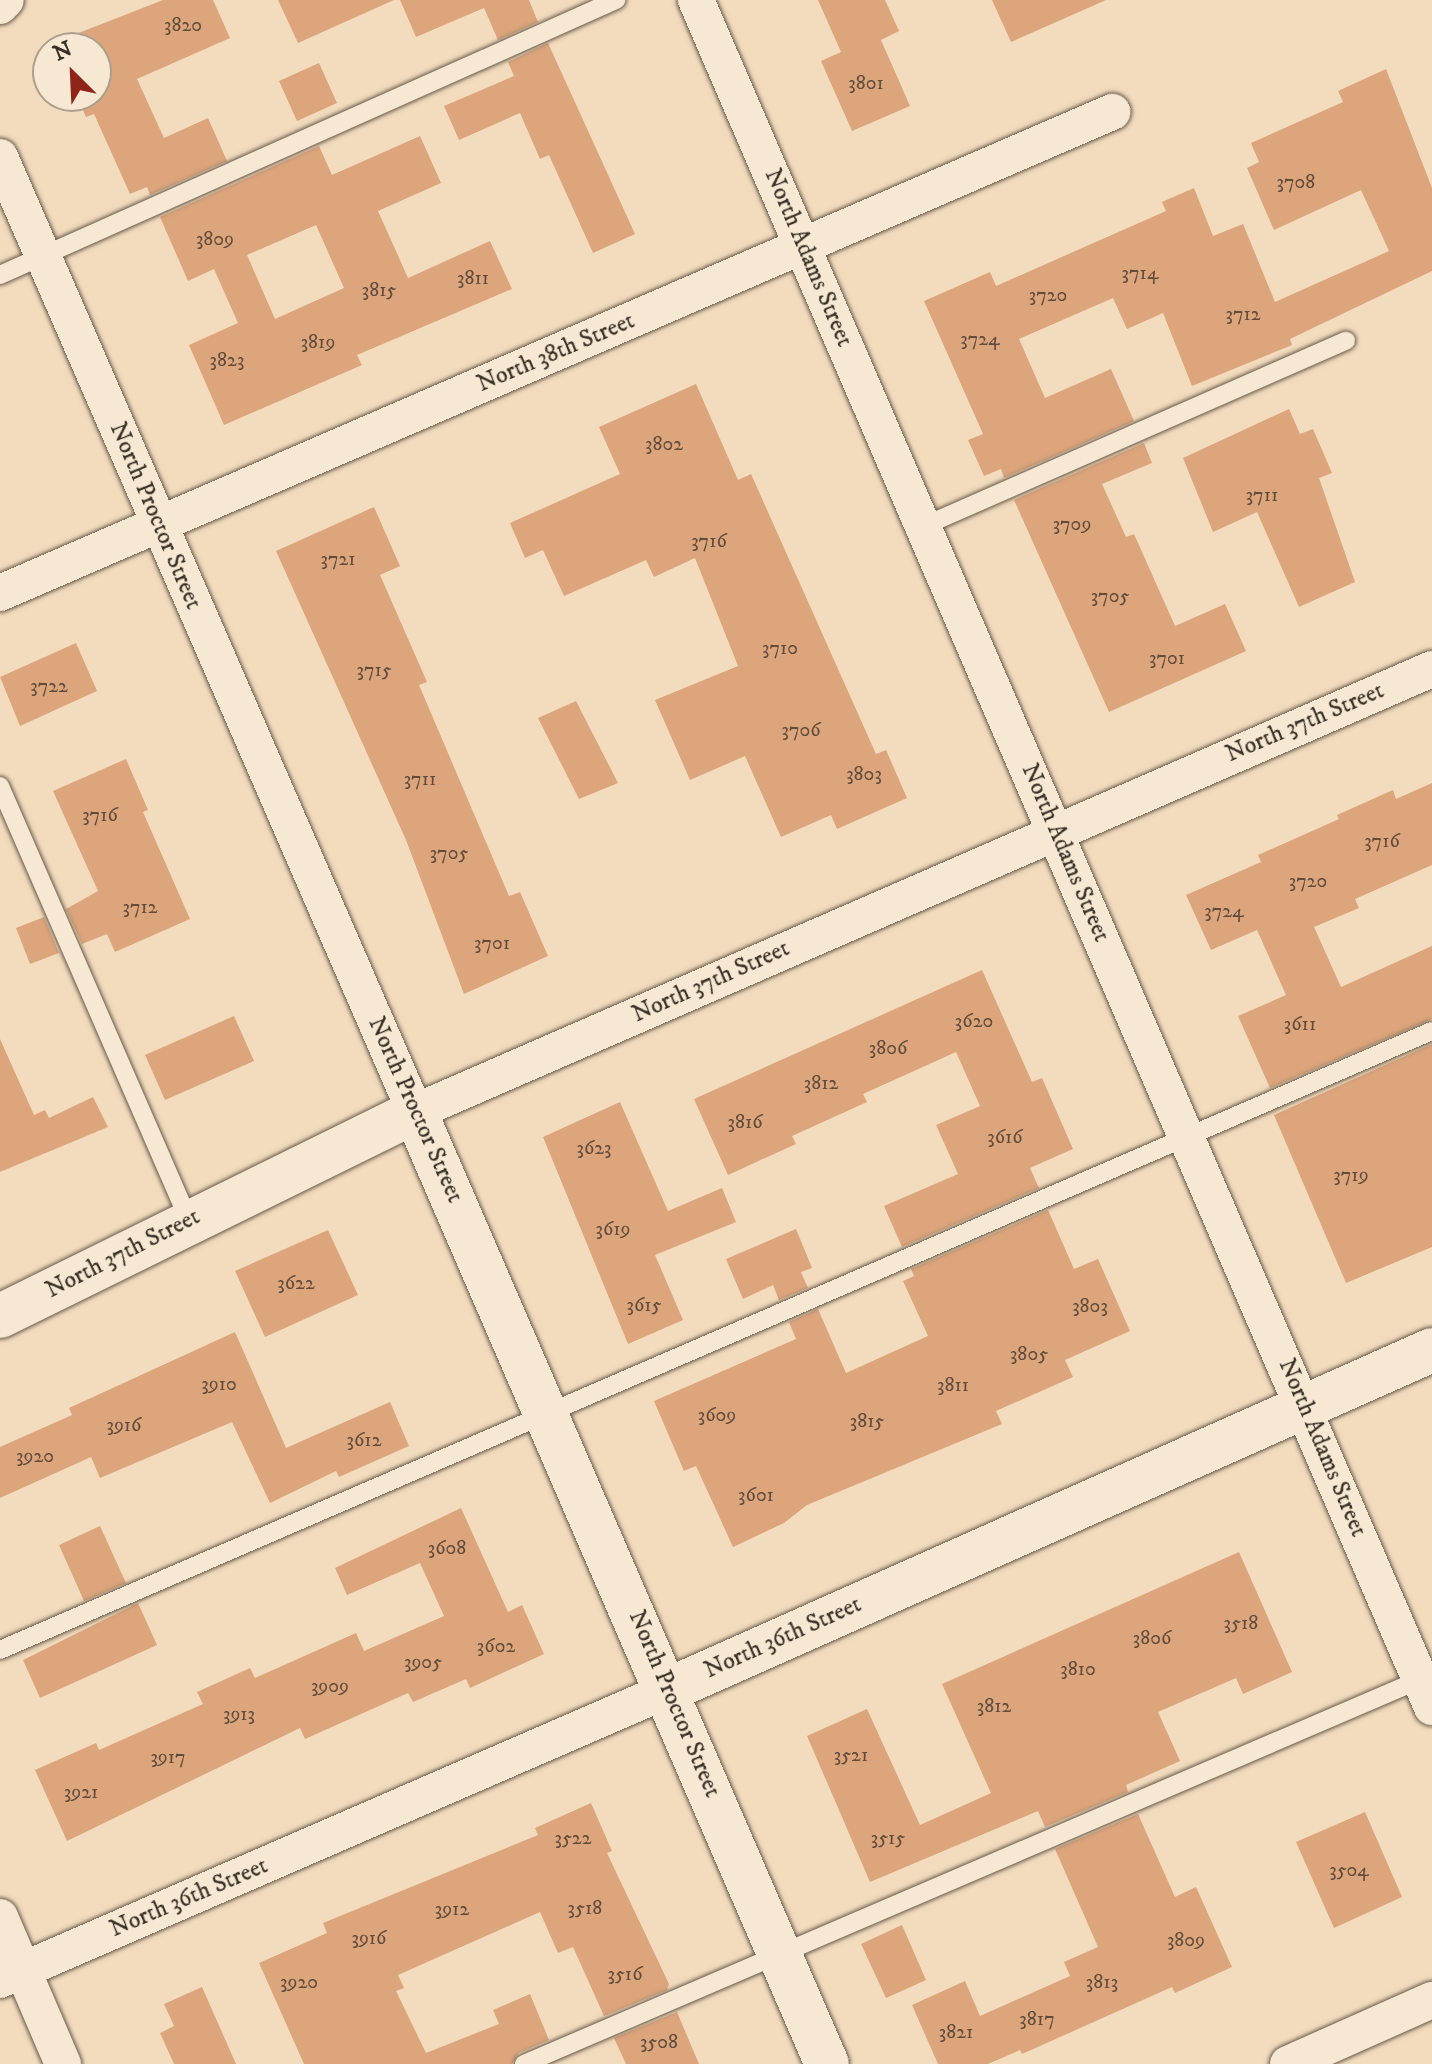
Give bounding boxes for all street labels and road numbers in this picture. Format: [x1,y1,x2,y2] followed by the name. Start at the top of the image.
[758,165,858,351] street label: North Adams Street
[473,307,639,399] street label: North 38th Street
[103,418,207,614] street label: North Proctor Street
[1222,677,1388,769] street label: North 37th Street
[1015,760,1115,946] street label: North Adams Street
[628,934,794,1030] street label: North 37th Street
[361,1013,469,1207] street label: North Proctor Street
[41,1203,205,1305] street label: North 37th Street
[1272,1355,1372,1541] street label: North Adams Street
[700,1591,866,1685] street label: North 36th Street
[622,1606,726,1802] street label: North Proctor Street
[106,1852,272,1944] street label: North 36th Street

